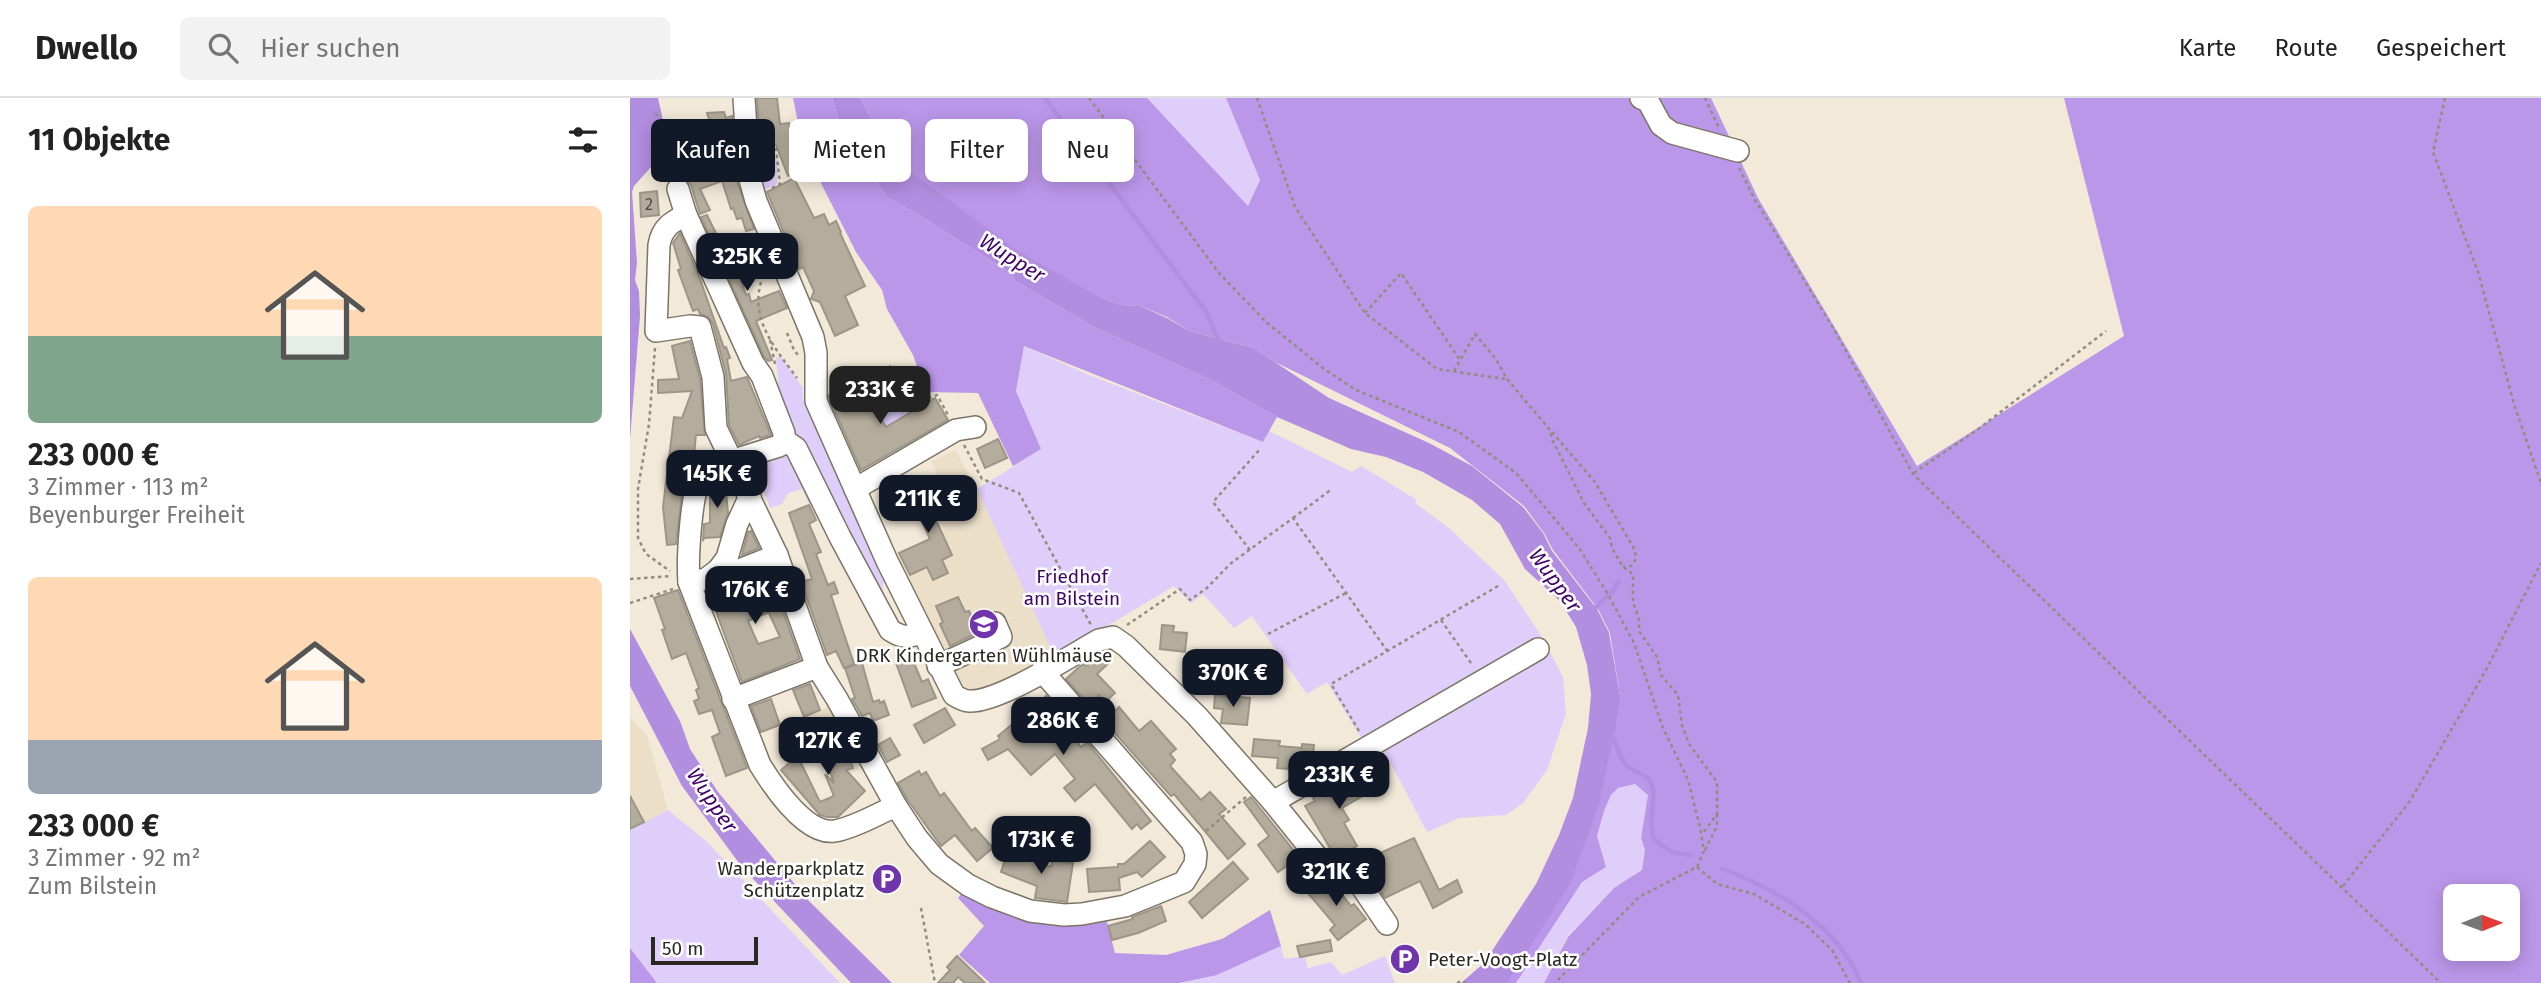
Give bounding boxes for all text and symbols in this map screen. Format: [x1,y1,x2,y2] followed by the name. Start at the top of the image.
[180,17,670,80] search box
[35,28,138,68] text: Dwello
[204,29,242,67] icon: search
[260,33,401,64] text: Hier suchen
[2179,34,2236,62] text: Karte
[2274,34,2338,62] text: Route
[2376,34,2506,62] text: Gespeichert
[651,119,775,182] chip: Kaufen
[789,119,911,182] chip: Mieten
[925,119,1028,182] chip: Filter
[1042,119,1134,182] chip: Neu
[564,121,602,159] icon: filters
[28,122,170,158] text: 11 Objekte
[645,195,653,214] house number: 2
[974,228,1050,289] water label: Wupper
[690,234,804,293] pin: 325K €
[712,242,782,270] text: 325K €
[252,252,378,378] icon: home
[823,366,937,426] pin: 233K €
[845,375,915,403] text: 233K €
[28,437,159,473] text: 233 000 €
[660,450,774,510] pin: 145K €
[682,459,752,487] text: 145K €
[28,473,209,501] text: 3 Zimmer · 113 m²
[871,476,985,535] pin: 211K €
[895,484,961,512] text: 211K €
[28,501,245,529] text: Beyenburger Freiheit
[1523,543,1587,618] water label: Wupper
[1024,565,1120,610] park label: Friedhof am Bilstein
[698,566,812,626] pin: 176K €
[721,575,789,603] text: 176K €
[967,607,1001,641] school or university icon: DRK Kindergarten Wühlmäuse
[252,623,378,749] icon: home
[856,644,1112,667] place label: DRK Kindergarten Wühlmäuse
[1176,650,1290,709] pin: 370K €
[1198,658,1268,686] text: 370K €
[1006,698,1120,757] pin: 286K €
[1027,706,1099,734] text: 286K €
[771,718,885,777] pin: 127K €
[795,726,861,754] text: 127K €
[1282,752,1396,811] pin: 233K €
[1304,760,1374,788] text: 233K €
[681,763,744,838] water label: Wupper
[28,808,159,844] text: 233 000 €
[984,816,1098,876] pin: 173K €
[1008,825,1074,853] text: 173K €
[28,844,200,872] text: 3 Zimmer · 92 m²
[1279,848,1393,908] pin: 321K €
[718,857,864,902] place label: Wanderparkplatz Schützenplatz
[1302,857,1370,885] text: 321K €
[870,862,904,896] parking icon: Wanderparkplatz Schützenplatz
[28,872,157,900] text: Zum Bilstein
[2443,884,2520,961] north arrow
[2443,884,2520,961] map controls
[651,934,758,966] scale bar
[662,937,703,960] text: 50 m
[1388,942,1422,976] parking icon: Peter-Voogt-Platz
[1428,948,1577,971] place label: Peter-Voogt-Platz

